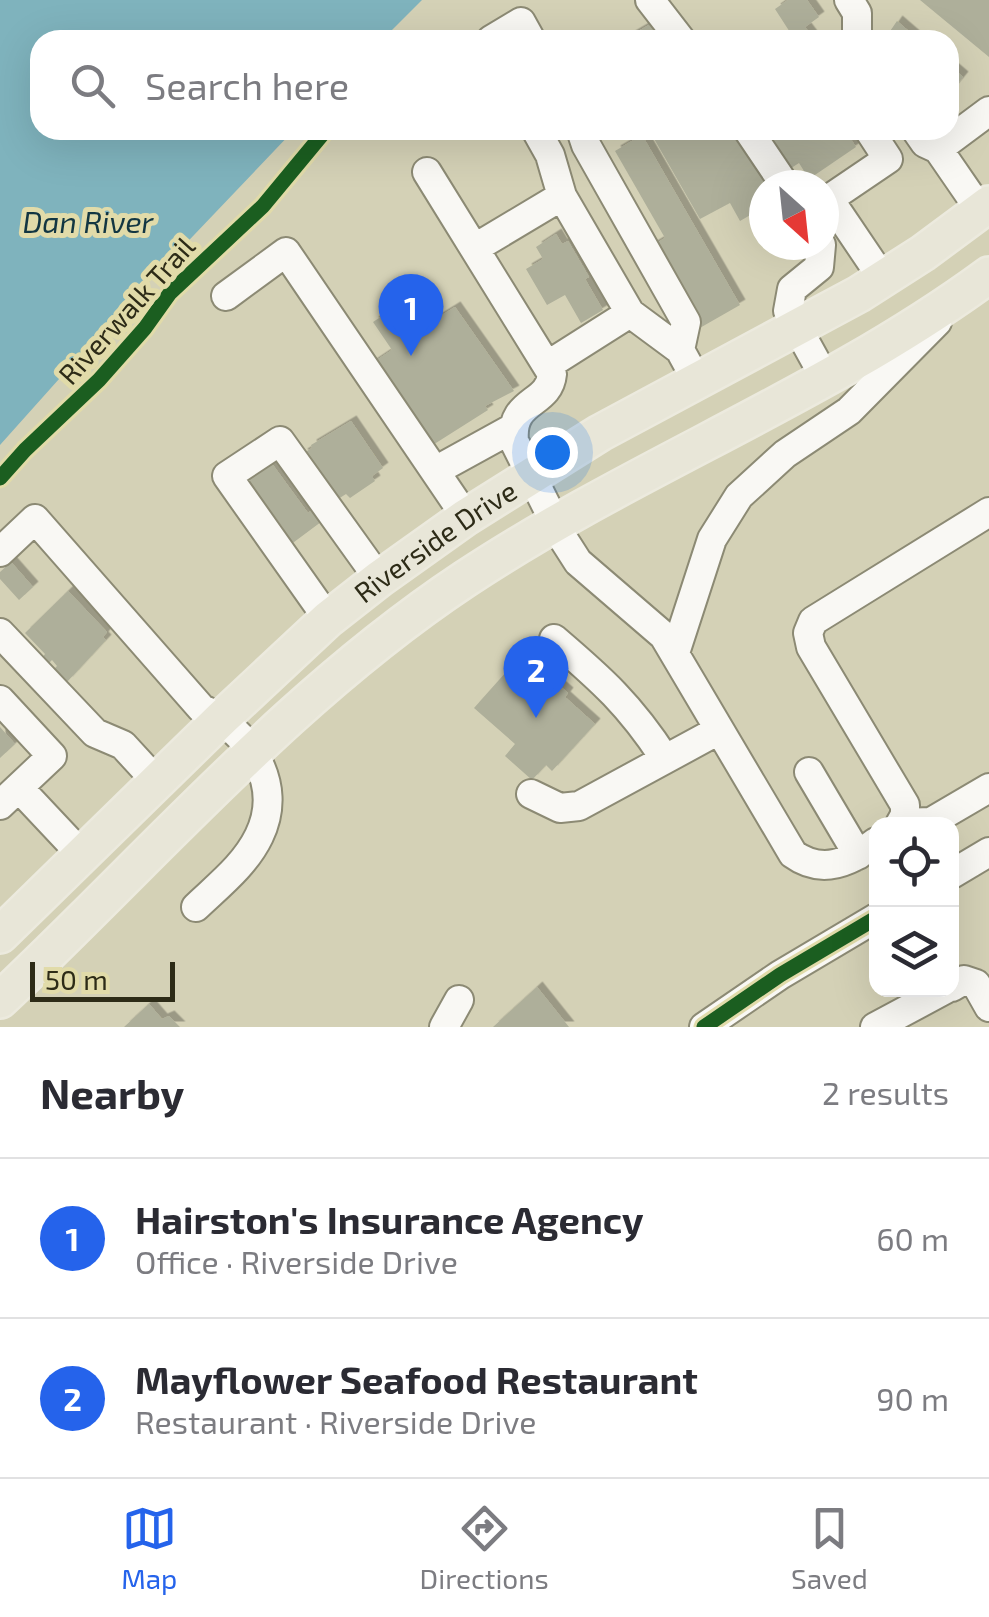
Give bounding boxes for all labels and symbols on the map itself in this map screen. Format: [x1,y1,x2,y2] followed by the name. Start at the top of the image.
[749,170,839,260] north arrow
[23,203,155,239] water label: Dan River
[51,229,202,391] street label: Riverwalk Trail
[378,274,444,356] pin: 1
[527,427,578,478] your location
[347,473,522,609] street label: Riverside Drive
[504,636,568,718] pin: 2
[30,957,175,1001] scale bar

